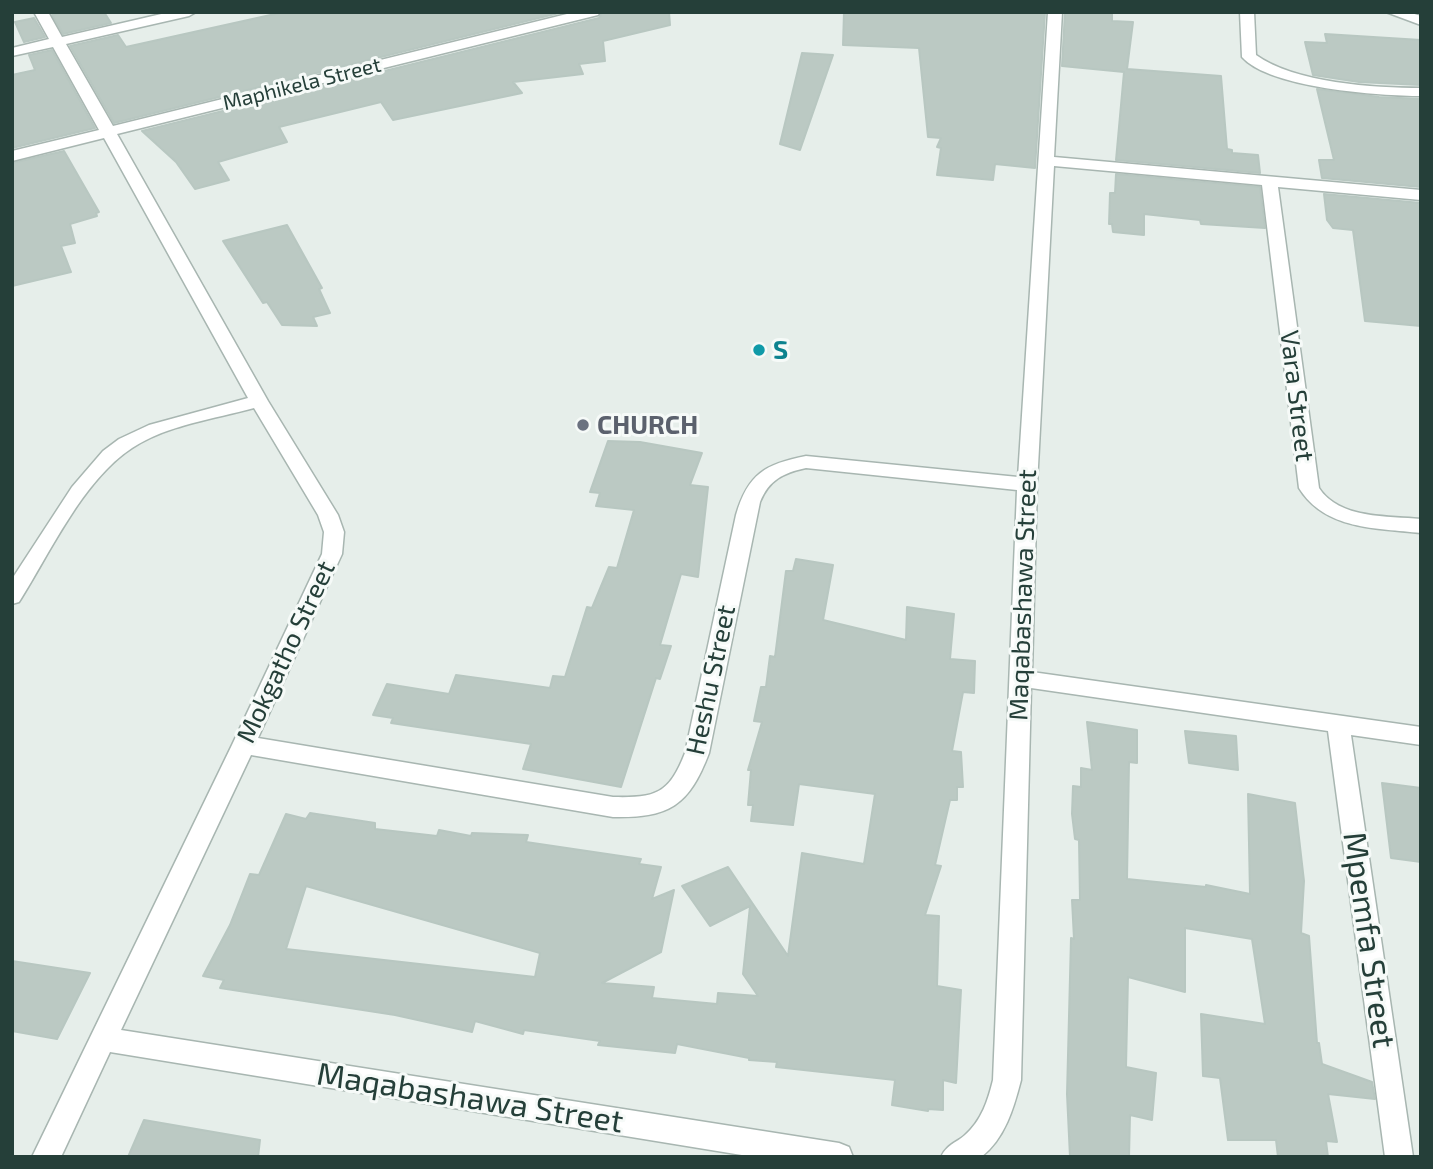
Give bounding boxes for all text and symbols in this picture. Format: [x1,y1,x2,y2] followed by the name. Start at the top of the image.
[220,52,384,116] street label: Maphikela Street
[1273,329,1321,463] street label: Vara Street
[773,334,788,366] place label: S
[751,342,767,358] marker: S
[597,409,698,441] place label: CHURCH
[575,417,591,433] marker: CHURCH
[1003,469,1043,721] street label: Maqabashawa Street
[230,556,342,748] street label: Mokgatho Street
[680,602,742,758] street label: Heshu Street
[1335,830,1403,1050] street label: Mpemfa Street
[314,1055,626,1141] street label: Maqabashawa Street

